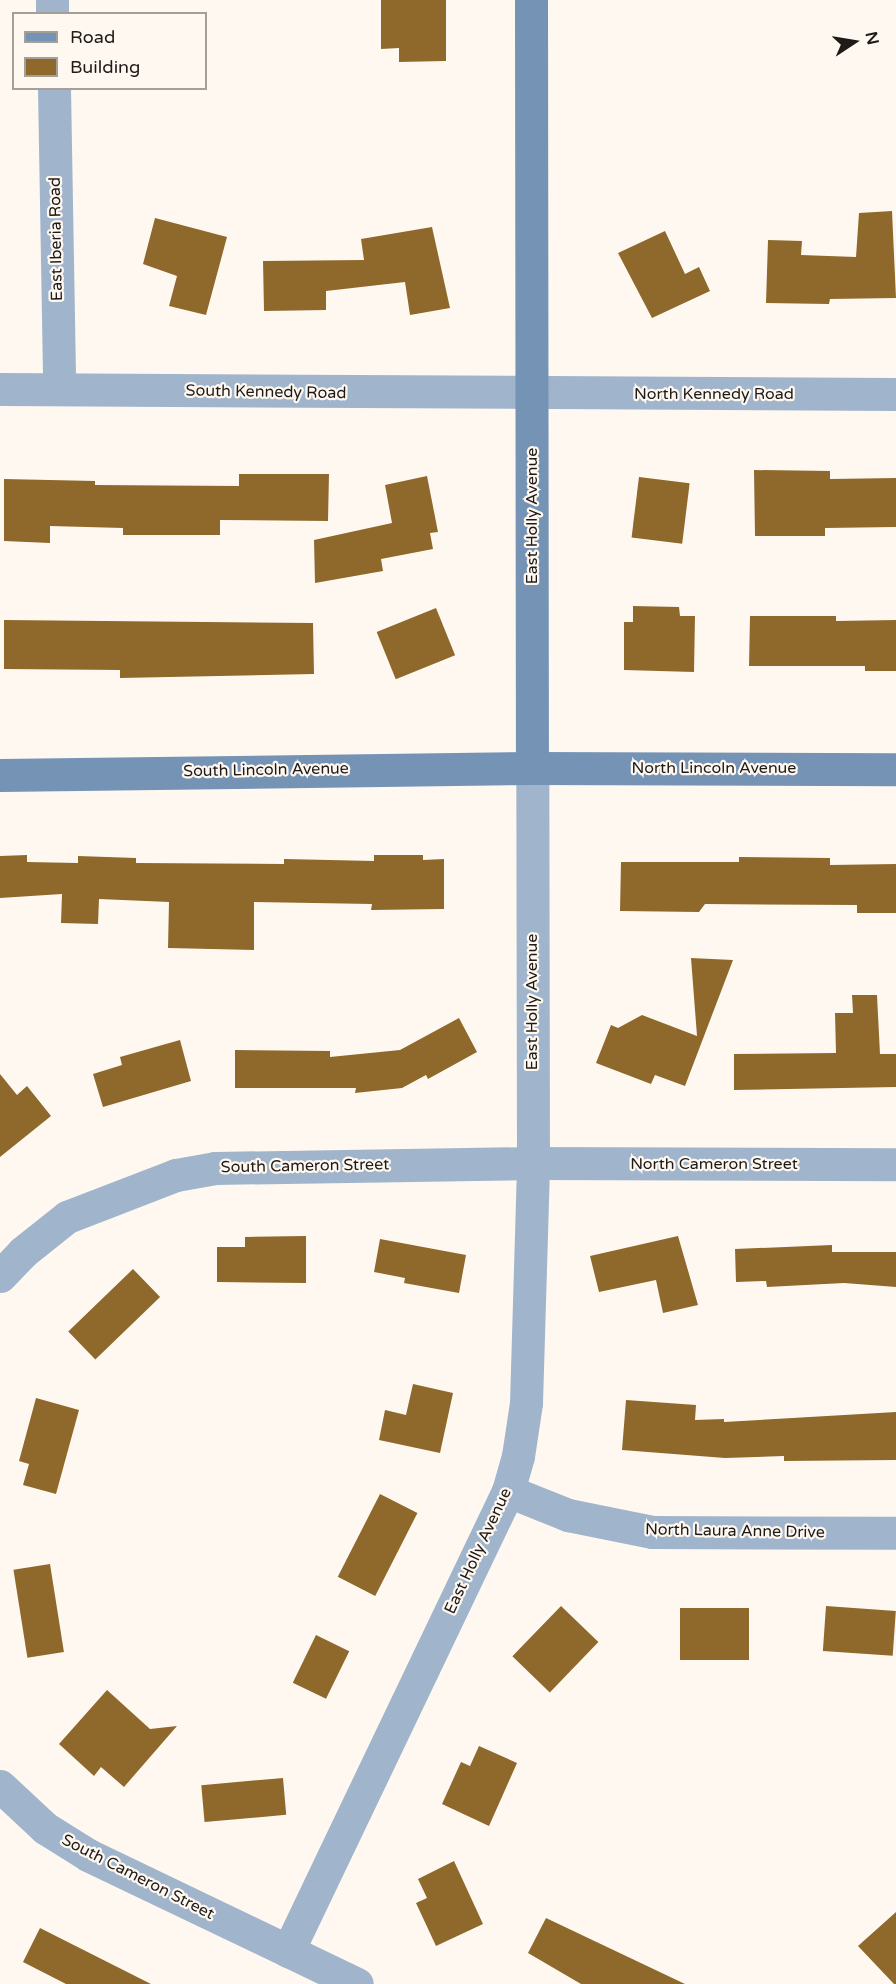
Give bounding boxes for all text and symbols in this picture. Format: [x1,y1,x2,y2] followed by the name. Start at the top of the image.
[12,12,207,90] legend
[824,12,884,72] north arrow
[70,26,115,48] text: Road
[860,30,883,47] text: N
[70,56,140,78] text: Building
[45,177,67,301] street label: East Iberia Road
[185,381,347,403] street label: South Kennedy Road
[634,384,794,404] street label: North Kennedy Road
[522,448,542,584] street label: East Holly Avenue
[632,758,796,778] street label: North Lincoln Avenue
[183,759,349,781] street label: South Lincoln Avenue
[522,934,542,1070] street label: East Holly Avenue
[630,1154,798,1174] street label: North Cameron Street
[221,1155,389,1177] street label: South Cameron Street
[440,1485,516,1617] street label: East Holly Avenue
[645,1520,825,1542] street label: North Laura Anne Drive
[59,1830,217,1924] street label: South Cameron Street

